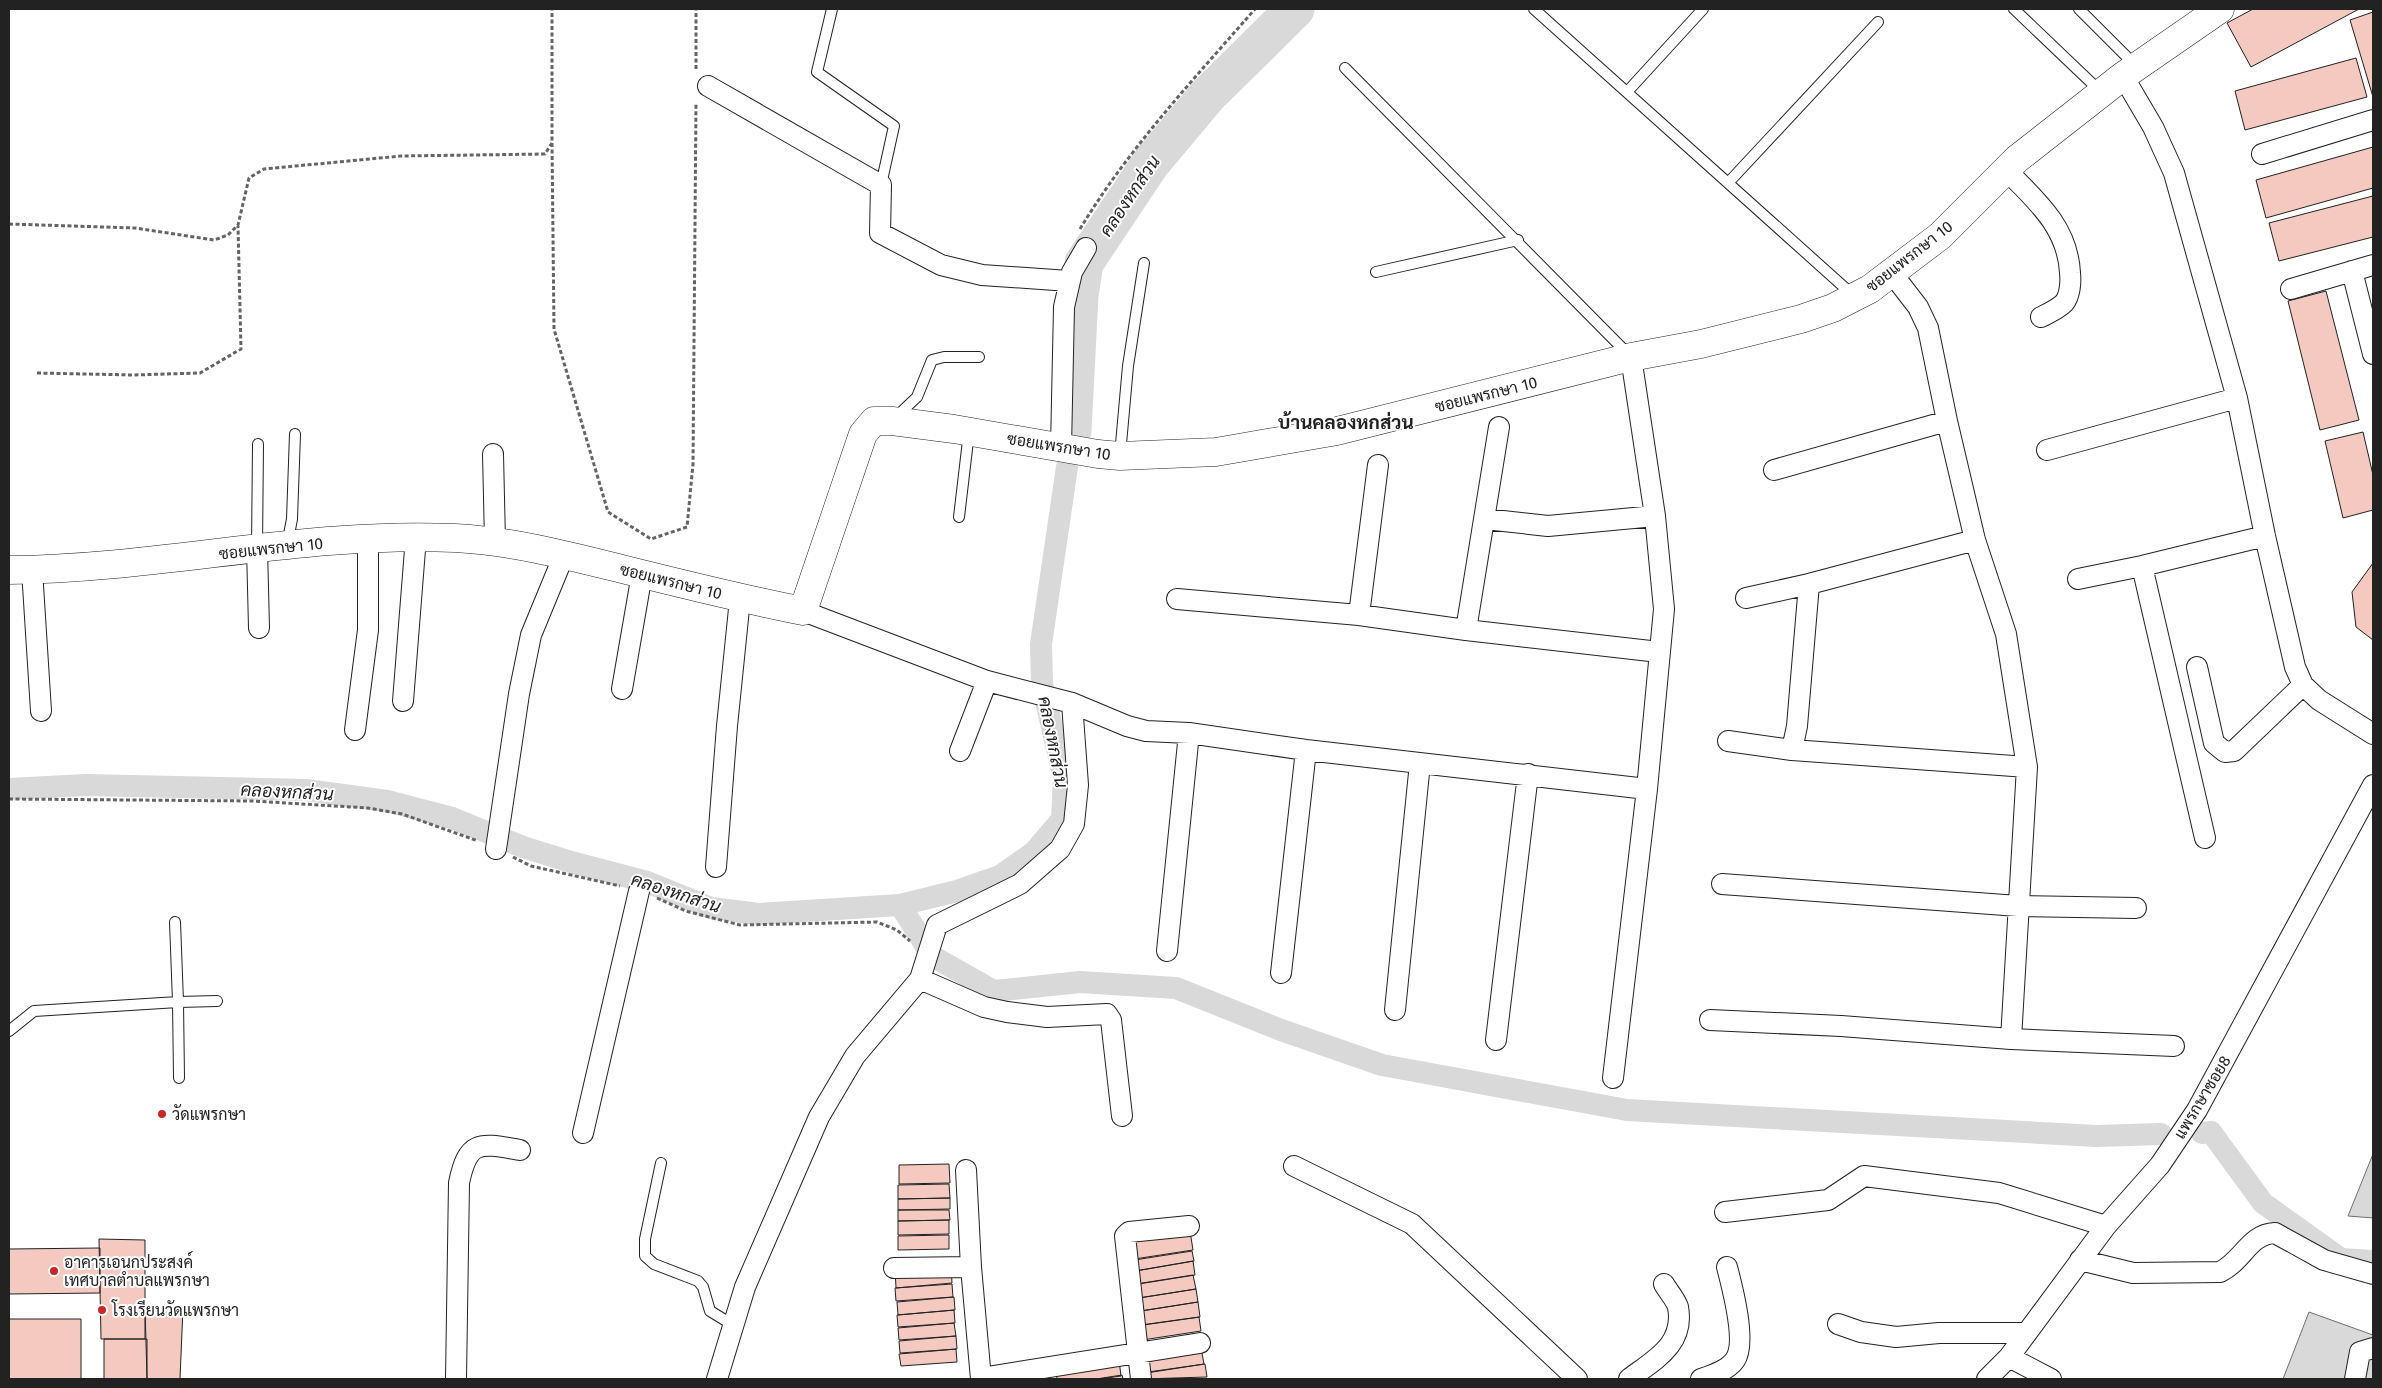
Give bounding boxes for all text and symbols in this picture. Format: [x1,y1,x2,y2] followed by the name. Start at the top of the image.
[1094,150,1165,241] water label: คลองหกส่วน
[1862,217,1957,296] street label: ซอยแพรกษา 10
[1433,373,1539,416] street label: ซอยแพรกษา 10
[1278,411,1414,434] district label: บ้านคลองหกส่วน
[1006,429,1112,464] street label: ซอยแพรกษา 10
[218,534,324,563] street label: ซอยแพรกษา 10
[618,560,724,603] street label: ซอยแพรกษา 10
[1033,694,1074,790] water label: คลองหกส่วน
[240,778,335,805] water label: คลองหกส่วน
[628,867,724,918] water label: คลองหกส่วน
[2170,1052,2235,1142] street label: แพรกษาซอย8
[172,1104,246,1124] place label: วัดแพรกษา
[156,1108,168,1120] marker: วัดแพรกษา
[64,1250,210,1290] place label: อาคารเอนกประสงค์ เทศบาลตำบลแพรกษา
[48,1265,60,1277] marker: อาคารเอนกประสงค์ เทศบาลตำบลแพรกษา
[111,1299,239,1320] place label: โรงเรียนวัดแพรกษา
[96,1304,108,1316] marker: โรงเรียนวัดแพรกษา

